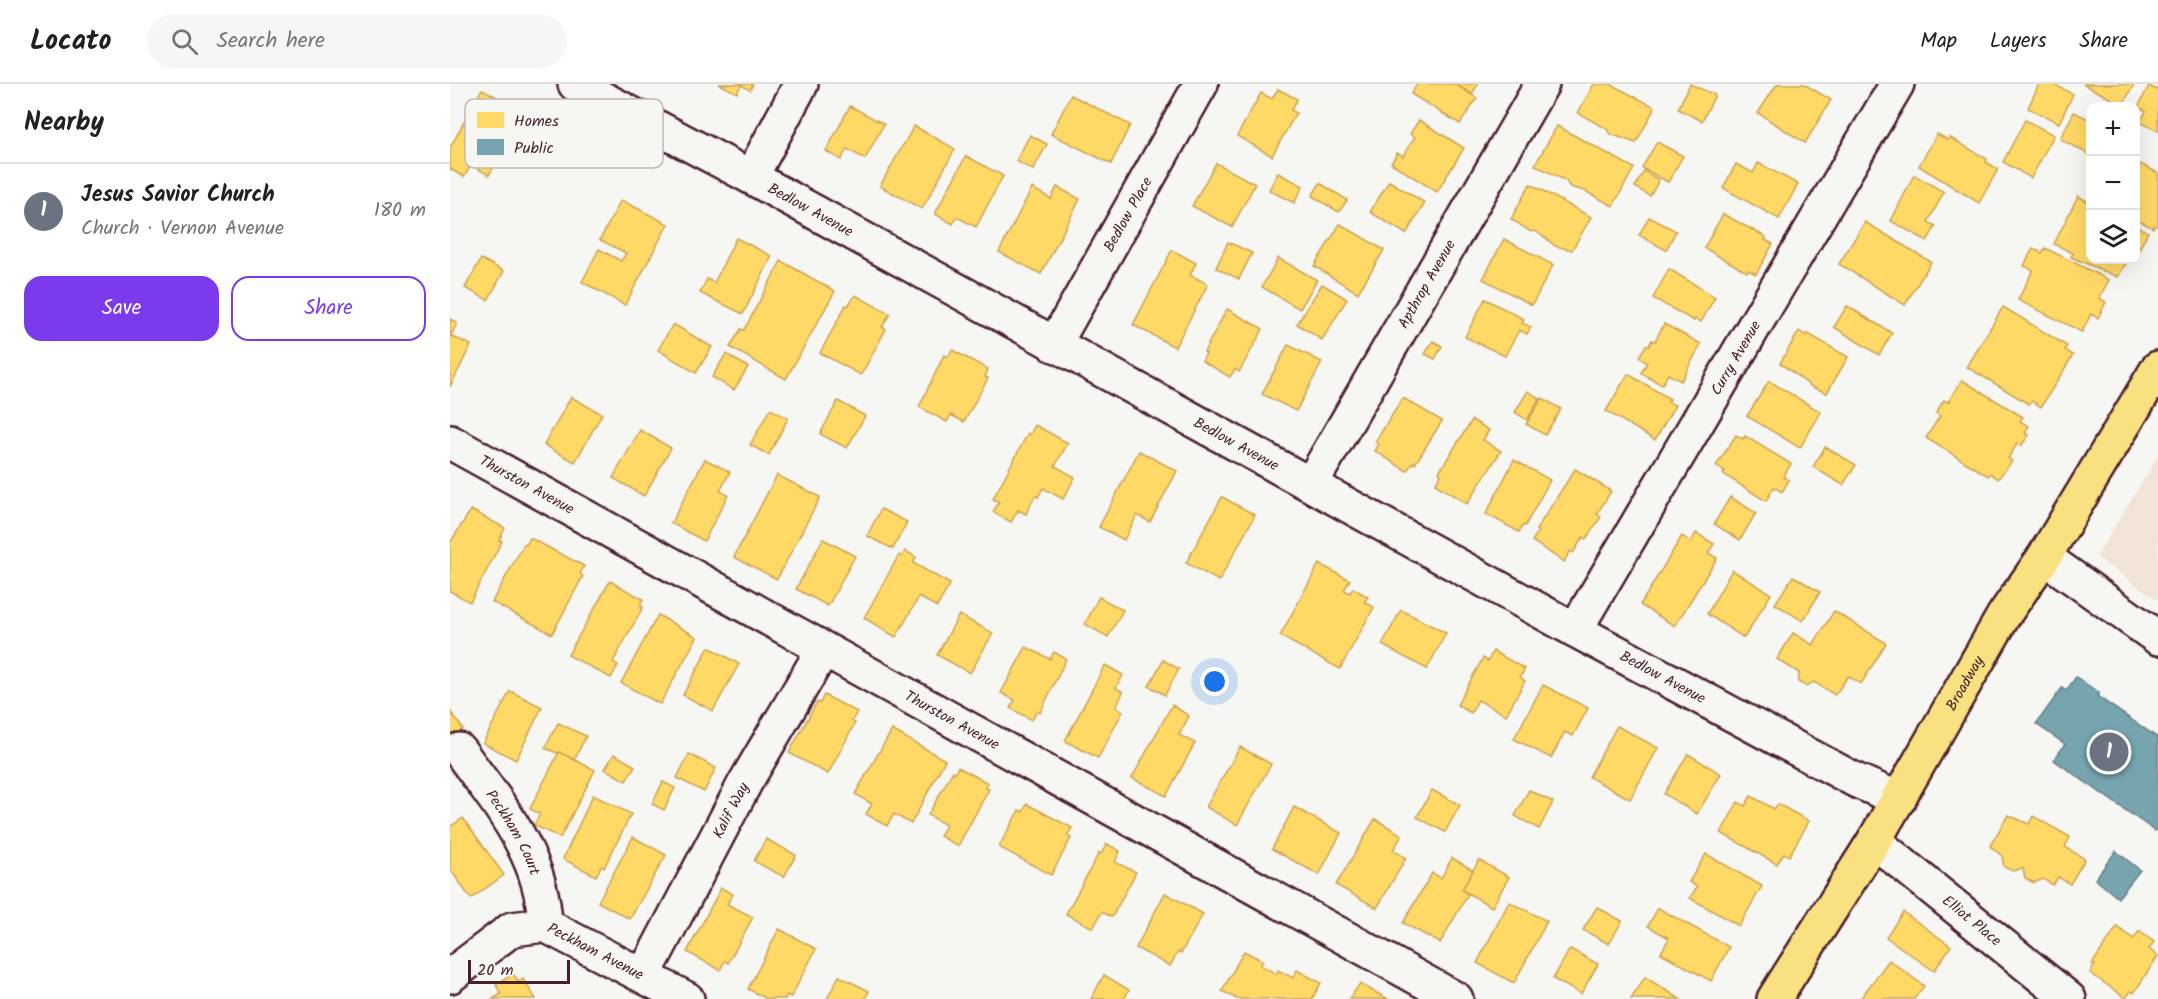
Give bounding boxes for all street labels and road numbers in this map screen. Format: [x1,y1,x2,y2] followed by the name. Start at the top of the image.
[1098,173,1159,257] street label: Bedlow Place
[763,177,858,244] street label: Bedlow Avenue
[1392,235,1463,333] street label: Apthrop Avenue
[1705,316,1768,400] street label: Curry Avenue
[1189,411,1283,478] street label: Bedlow Avenue
[475,449,579,522] street label: Thurston Avenue
[1615,645,1710,711] street label: Bedlow Avenue
[1940,651,1991,716] street label: Broadway
[900,685,1004,757] street label: Thurston Avenue
[707,778,757,843] street label: Kalif Way
[479,785,546,879] street label: Peckham Court
[1936,890,2006,953] street label: Elliot Place
[543,917,648,987] street label: Peckham Avenue

